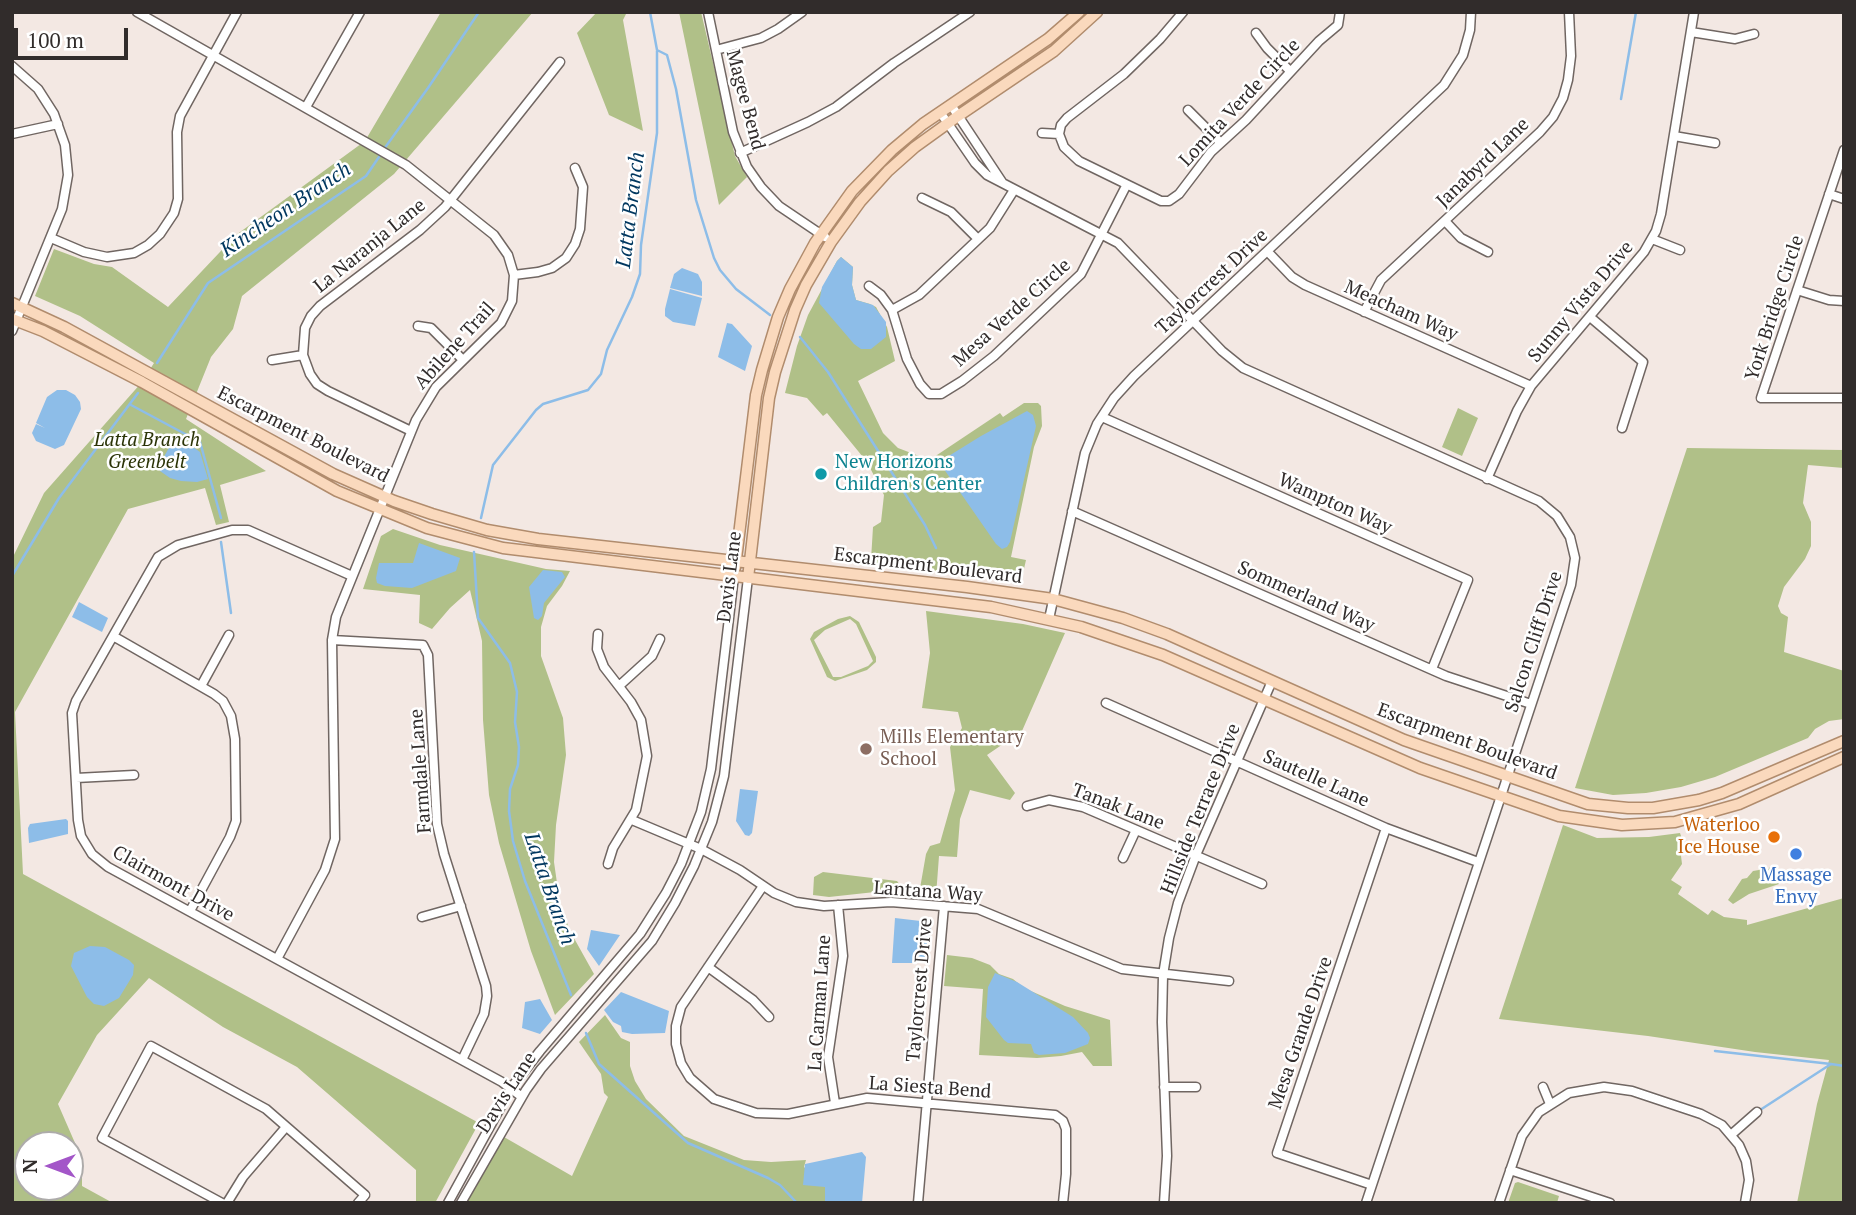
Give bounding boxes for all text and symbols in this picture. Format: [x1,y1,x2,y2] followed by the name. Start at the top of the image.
[18,14,131,58] scale bar
[27,26,84,54] text: 100 m
[1175,34,1305,172] street label: Lomita Verde Circle
[721,47,769,153] street label: Magee Bend
[1432,113,1534,213] street label: Janabyrd Lane
[611,150,651,270] water label: Latta Branch
[216,157,356,263] water label: Kincheon Branch
[310,194,430,298] street label: La Naranja Lane
[1151,224,1273,340] street label: Taylorcrest Drive
[1741,232,1809,384] street label: York Bridge Circle
[1524,237,1638,367] street label: Sunny Vista Drive
[948,254,1076,372] street label: Mesa Verde Circle
[1341,276,1461,346] street label: Meacham Way
[410,298,500,394] street label: Abilene Trail
[213,382,393,488] street label: Escarpment Boulevard
[94,430,200,474] park label: Latta Branch Greenbelt
[835,452,982,496] place label: New Horizons Children's Center
[813,466,829,482] marker: New Horizons Children's Center
[1275,469,1395,539] street label: Wampton Way
[713,530,747,624] street label: Davis Lane
[832,543,1024,589] street label: Escarpment Boulevard
[1234,557,1378,637] street label: Sommerland Way
[1500,569,1568,715] street label: Salcon Cliff Drive
[1374,699,1560,785] street label: Escarpment Boulevard
[405,708,437,834] street label: Farmdale Lane
[1156,720,1246,898] street label: Hillside Terrace Drive
[880,727,1024,771] place label: Mills Elementary School
[858,741,874,757] marker: Mills Elementary School
[1259,745,1373,813] street label: Sautelle Lane
[1069,779,1167,835] street label: Tanak Lane
[1678,815,1760,859] place label: Waterloo Ice House
[1766,829,1782,845] marker: Waterloo Ice House
[518,830,580,948] water label: Latta Branch
[108,841,238,927] street label: Clairmont Drive
[1788,846,1804,862] marker: Massage Envy
[1760,865,1832,909] place label: Massage Envy
[873,877,983,907] street label: Lantana Way
[902,917,938,1063] street label: Taylorcrest Drive
[804,934,836,1072] street label: La Carman Lane
[1264,954,1338,1112] street label: Mesa Grande Drive
[472,1048,542,1138] street label: Davis Lane
[868,1072,992,1104] street label: La Siesta Bend
[14,1131,84,1201] north arrow
[17,1159,42,1173] text: N

